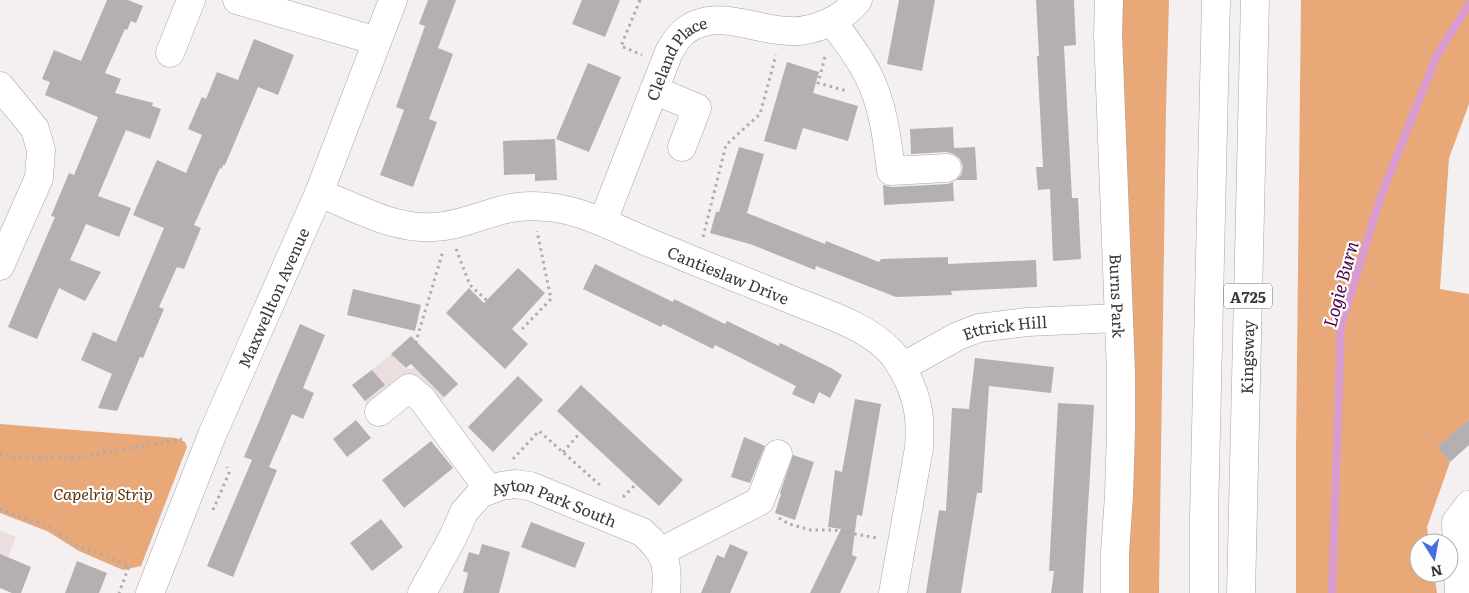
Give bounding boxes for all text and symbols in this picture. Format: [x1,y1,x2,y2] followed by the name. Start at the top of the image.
[639,10,710,104] street label: Cleland Place
[231,224,314,372] street label: Maxwellton Avenue
[1316,238,1365,330] water label: Logie Burn
[664,239,793,310] street label: Cantieslaw Drive
[1104,253,1132,339] street label: Burns Park
[1224,284,1272,308] road number: A725
[958,309,1048,345] street label: Ettrick Hill
[1234,319,1259,395] street label: Kingsway
[487,472,621,533] street label: Ayton Park South
[53,481,153,505] park label: Capelrig Strip
[1409,533,1459,583] north arrow
[1429,561,1444,583] text: N

